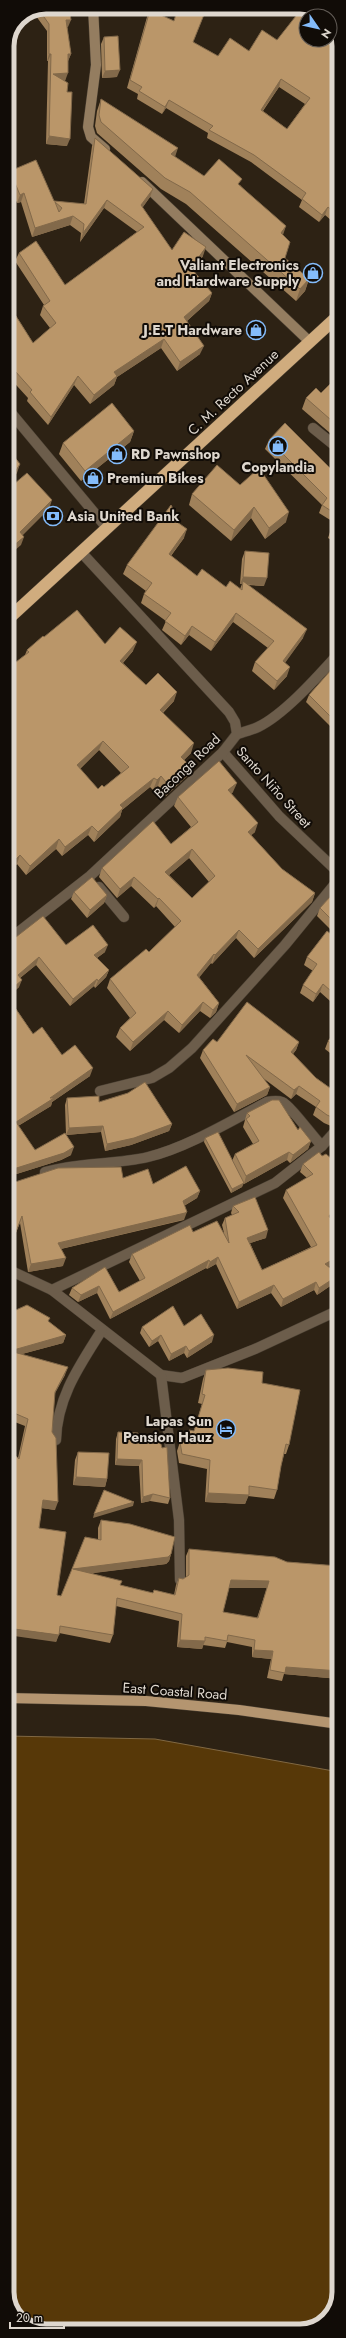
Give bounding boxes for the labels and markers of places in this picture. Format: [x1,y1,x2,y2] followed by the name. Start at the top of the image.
[157,255,300,291] place label: Valiant Electronics and Hardware Supply
[302,262,324,284] shop icon: Valiant Electronics and Hardware Supply
[245,319,267,341] shop icon: J.E.T Hardware
[140,320,242,340] place label: J.E.T Hardware
[267,435,289,457] shop icon: Copylandia
[106,443,128,465] shop icon: RD Pawnshop
[131,444,221,464] place label: RD Pawnshop
[241,457,315,477] place label: Copylandia
[82,467,104,489] shop icon: Premium Bikes
[107,468,204,488] place label: Premium Bikes
[42,505,64,527] bank icon: Asia United Bank
[66,506,179,526] place label: Asia United Bank
[123,1411,213,1447] place label: Lapas Sun Pension Hauz
[215,1418,237,1440] hotel icon: Lapas Sun Pension Hauz

